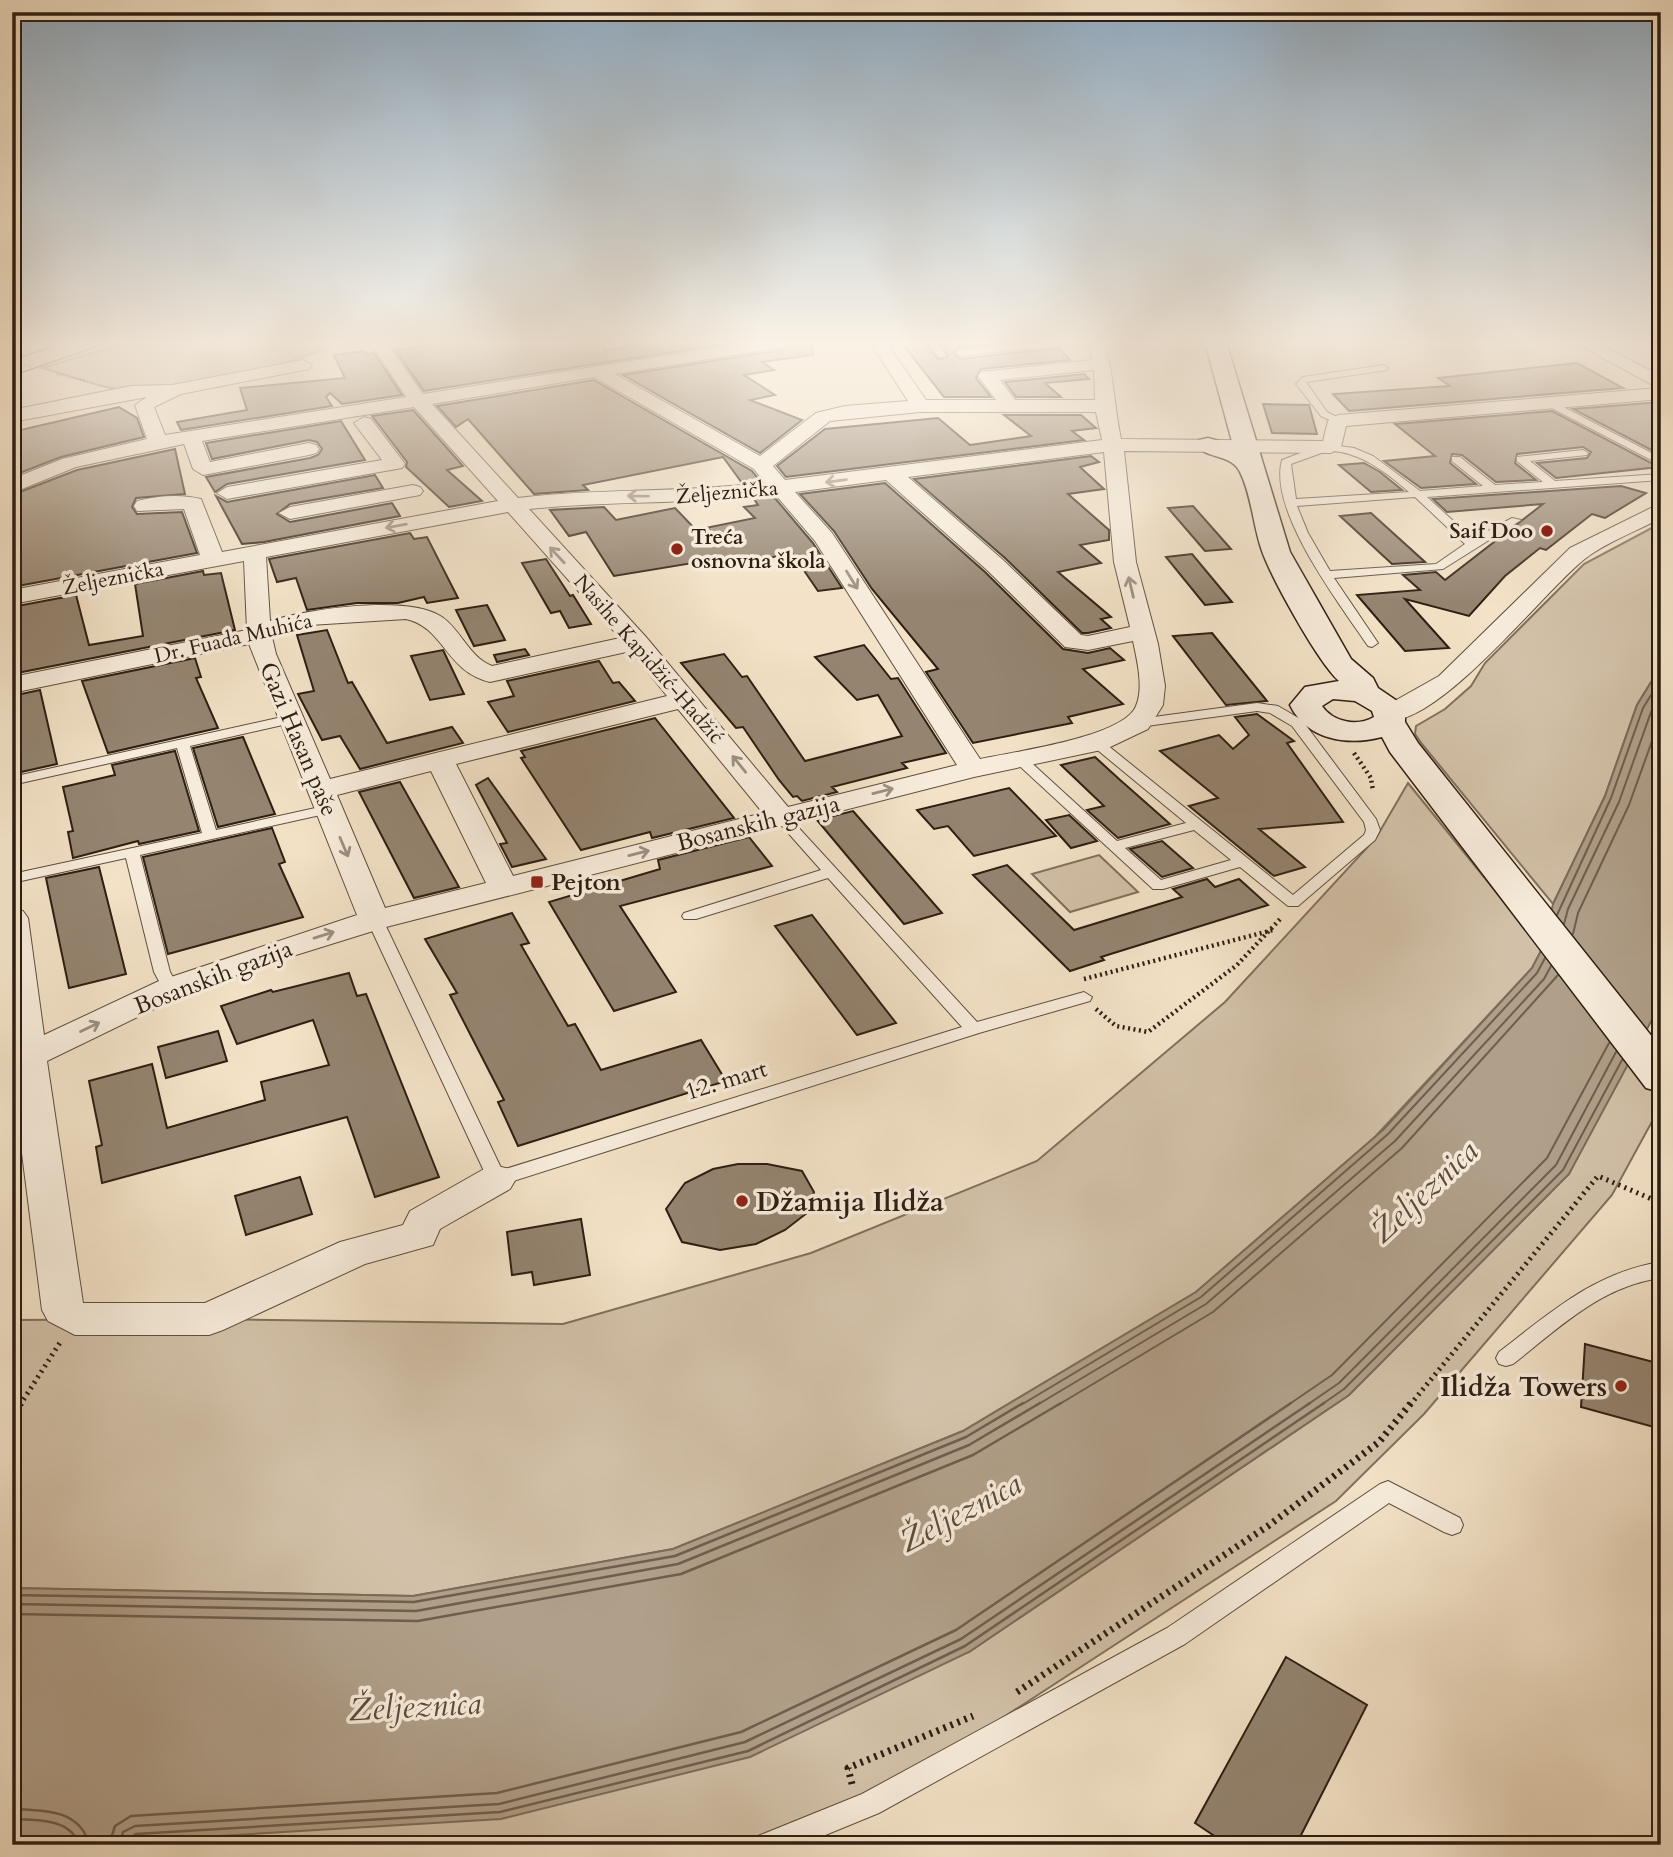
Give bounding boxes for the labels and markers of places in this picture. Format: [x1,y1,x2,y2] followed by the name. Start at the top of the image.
[1449,517,1533,546] place label: Saif Doo
[691,523,826,576] place label: Treća osnovna škola
[1539,523,1555,539] marker: Saif Doo
[669,541,685,557] marker: Treća osnovna škola
[551,866,621,899] place label: Pejton
[529,874,545,890] marker: Pejton
[756,1183,944,1221] place label: Džamija Ilidža
[734,1193,750,1209] marker: Džamija Ilidža
[1440,1368,1607,1406] place label: Ilidža Towers
[1613,1378,1629,1394] marker: Ilidža Towers

